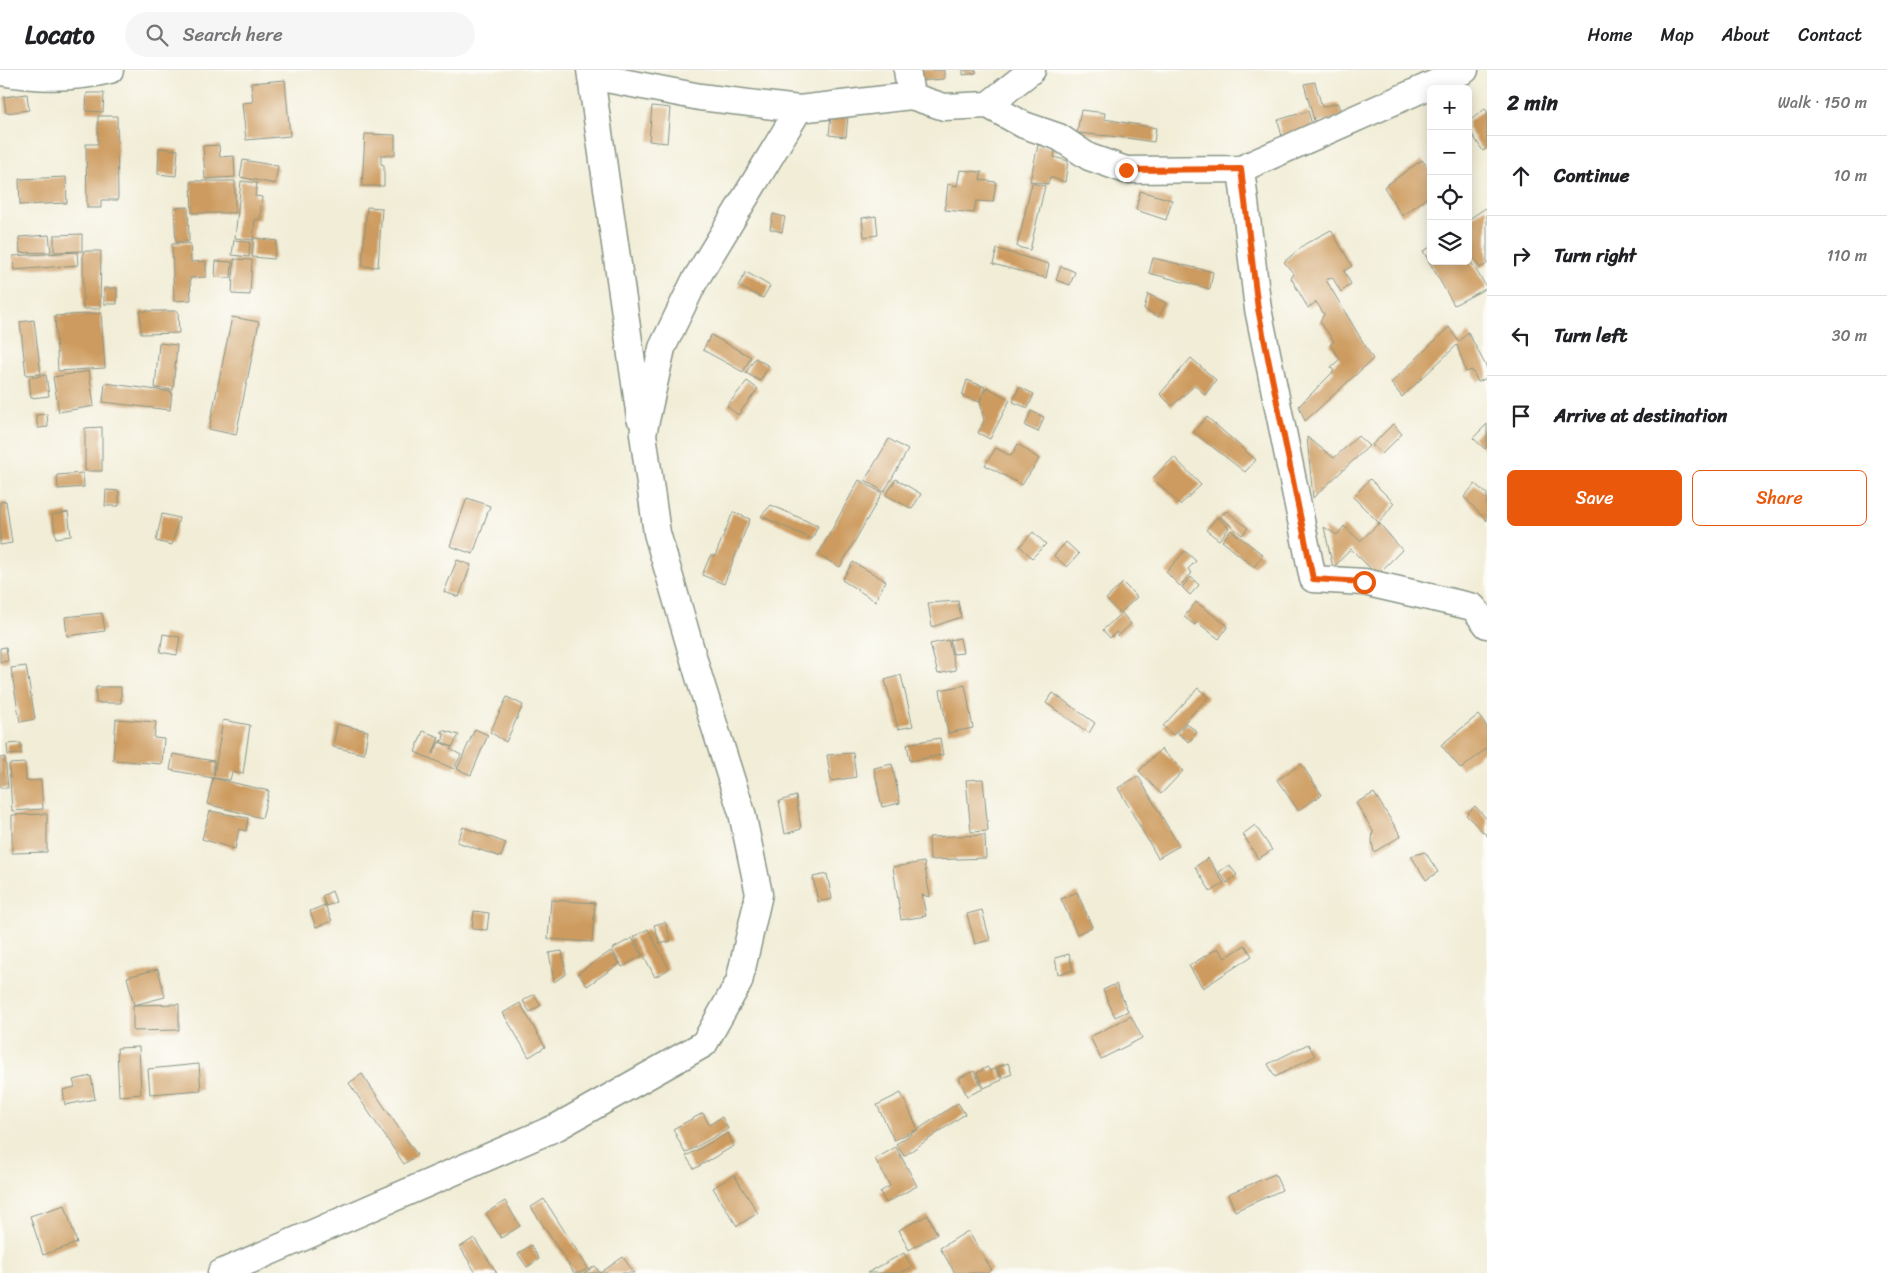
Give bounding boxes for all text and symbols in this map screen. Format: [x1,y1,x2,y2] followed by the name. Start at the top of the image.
[125,12,475,57] search box
[25,14,95,56] text: Locato
[183,18,283,51] text: Search here
[1588,19,1633,51] text: Home
[1661,19,1694,51] text: Map
[1722,19,1770,51] text: About
[1798,19,1862,51] text: Contact
[143,21,171,49] icon: search
[1507,84,1558,122] text: 2 min
[1427,85,1472,265] map controls
[1427,85,1472,130] button: +
[1778,88,1867,117] text: Walk · 150 m
[1427,130,1472,175] button: −
[1115,159,1138,182] route end
[1554,159,1630,192] text: Continue
[1834,161,1867,190] text: 10 m
[1507,162,1535,190] icon: ahead
[1427,175,1472,220] button: locate
[1427,220,1472,265] button: layers
[1554,239,1636,272] text: Turn right
[1827,241,1867,270] text: 110 m
[1507,242,1535,270] icon: right
[1554,319,1627,352] text: Turn left
[1832,321,1867,350] text: 30 m
[1507,322,1535,350] icon: left
[1554,399,1727,432] text: Arrive at destination
[1507,402,1535,430] icon: arrive
[1507,470,1682,526] button: Save
[1692,470,1867,526] button: Share
[1353,571,1376,594] route start

